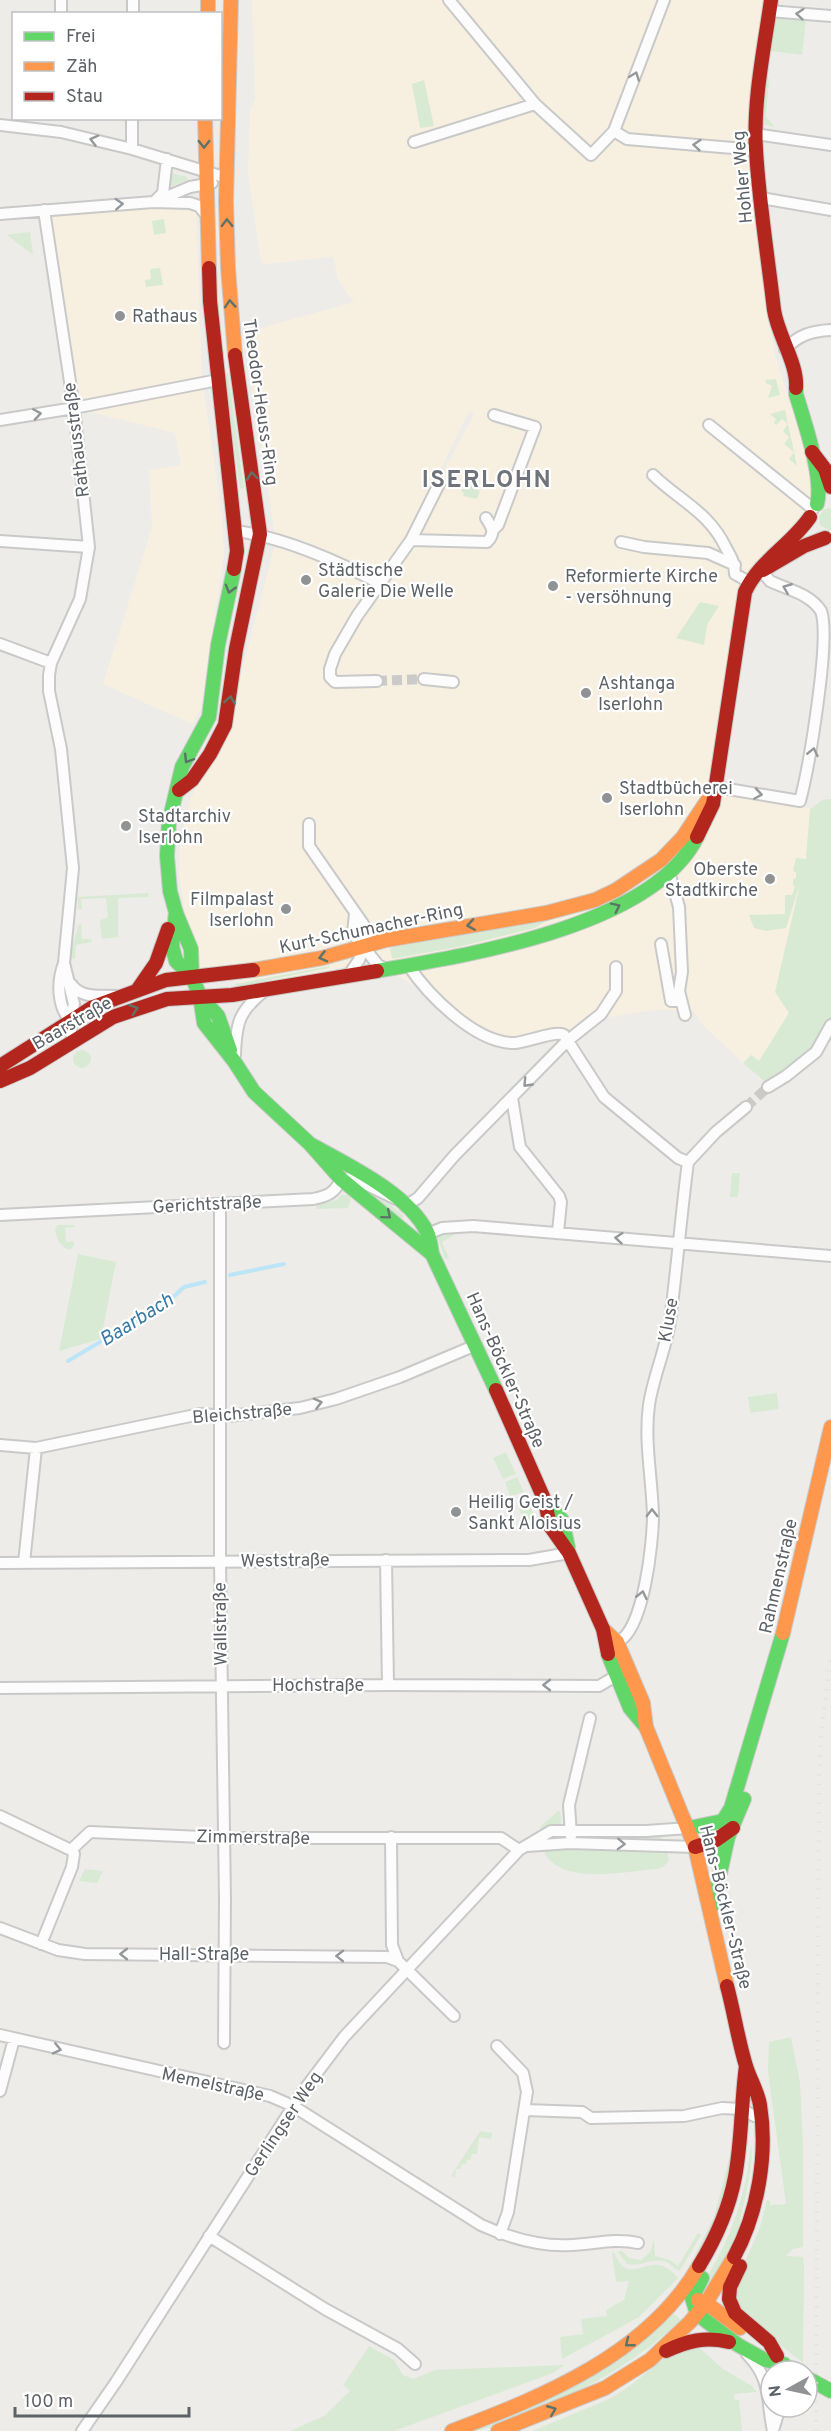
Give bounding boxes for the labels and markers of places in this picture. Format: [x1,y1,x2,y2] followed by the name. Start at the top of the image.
[132,306,198,329] place label: Rathaus
[113,309,127,323] marker: Rathaus
[318,560,454,604] place label: Städtische Galerie Die Welle
[565,566,718,610] place label: Reformierte Kirche - versöhnung
[299,573,313,587] marker: Städtische Galerie Die Welle
[546,579,560,593] marker: Reformierte Kirche - versöhnung
[598,673,675,717] place label: Ashtanga Iserlohn
[579,686,593,700] marker: Ashtanga Iserlohn
[619,778,733,822] place label: Stadtbücherei Iserlohn
[600,791,614,805] marker: Stadtbücherei Iserlohn
[138,806,231,850] place label: Stadtarchiv Iserlohn
[119,819,133,833] marker: Stadtarchiv Iserlohn
[665,859,758,903] place label: Oberste Stadtkirche
[763,872,777,886] marker: Oberste Stadtkirche
[190,889,274,933] place label: Filmpalast Iserlohn
[279,902,293,916] marker: Filmpalast Iserlohn
[468,1492,581,1536] place label: Heilig Geist / Sankt Aloisius
[449,1505,463,1519] marker: Heilig Geist / Sankt Aloisius

